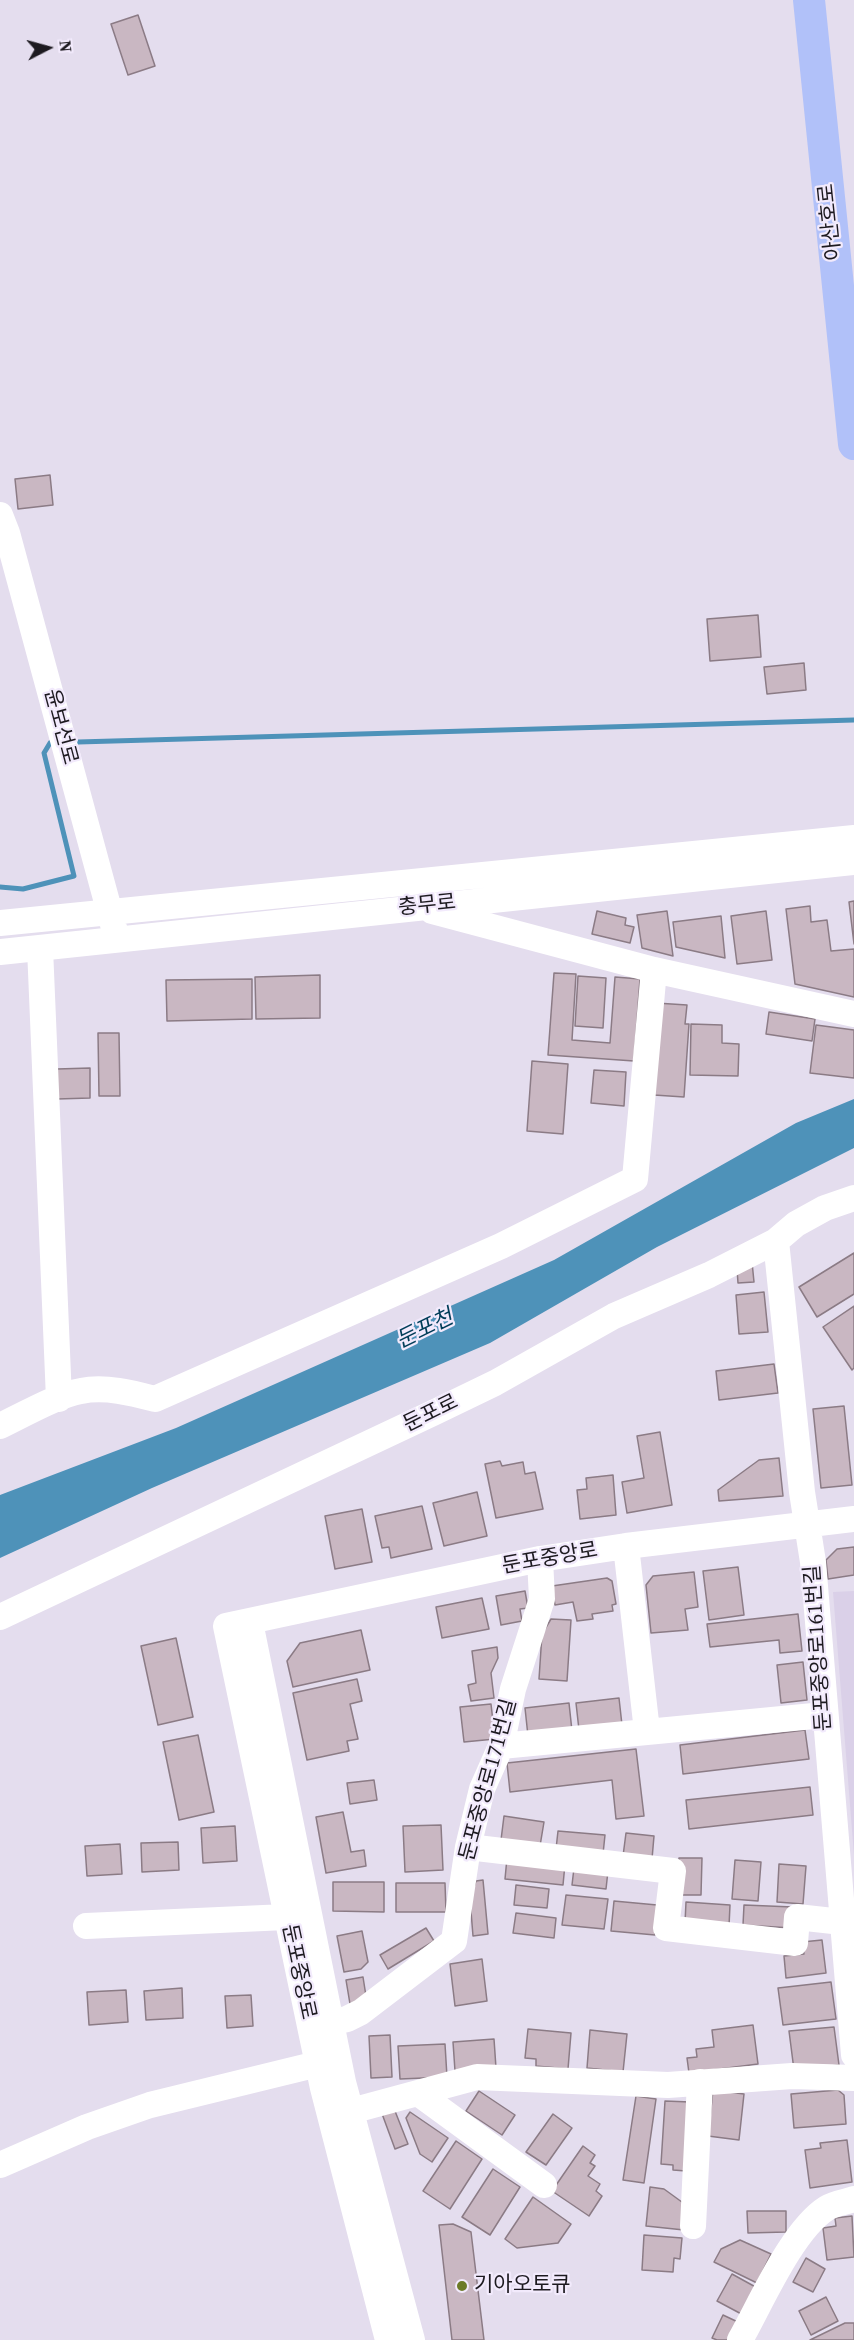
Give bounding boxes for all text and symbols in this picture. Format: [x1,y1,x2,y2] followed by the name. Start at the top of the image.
[18,18,78,78] north arrow
[54,39,77,53] text: N
[814,182,848,262] street label: 아산호로
[38,686,82,768] street label: 윤보선로
[397,890,457,922] street label: 충무로
[392,1305,458,1355] water label: 둔포천
[399,1390,463,1438] street label: 둔포로
[500,1538,600,1580] street label: 둔포중앙로
[801,1564,837,1732] street label: 둔포중앙로161번길
[455,1696,523,1864] street label: 둔포중앙로171번길
[276,1922,320,2022] street label: 둔포중앙로
[474,2273,571,2299] place label: 기아오토큐
[455,2279,469,2293] marker: 기아오토큐

